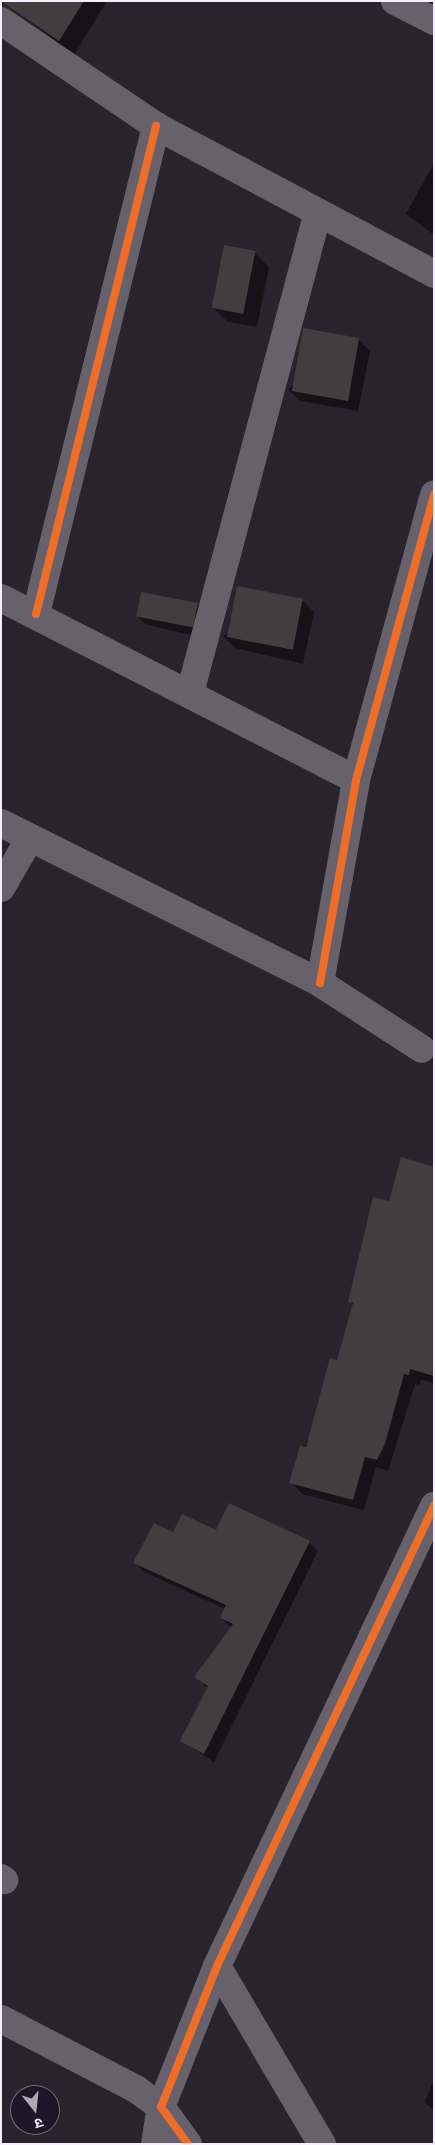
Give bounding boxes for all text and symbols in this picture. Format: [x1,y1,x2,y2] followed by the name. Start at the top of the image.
[10,2085,60,2135] north arrow
[33,2115,45,2133] text: उ

